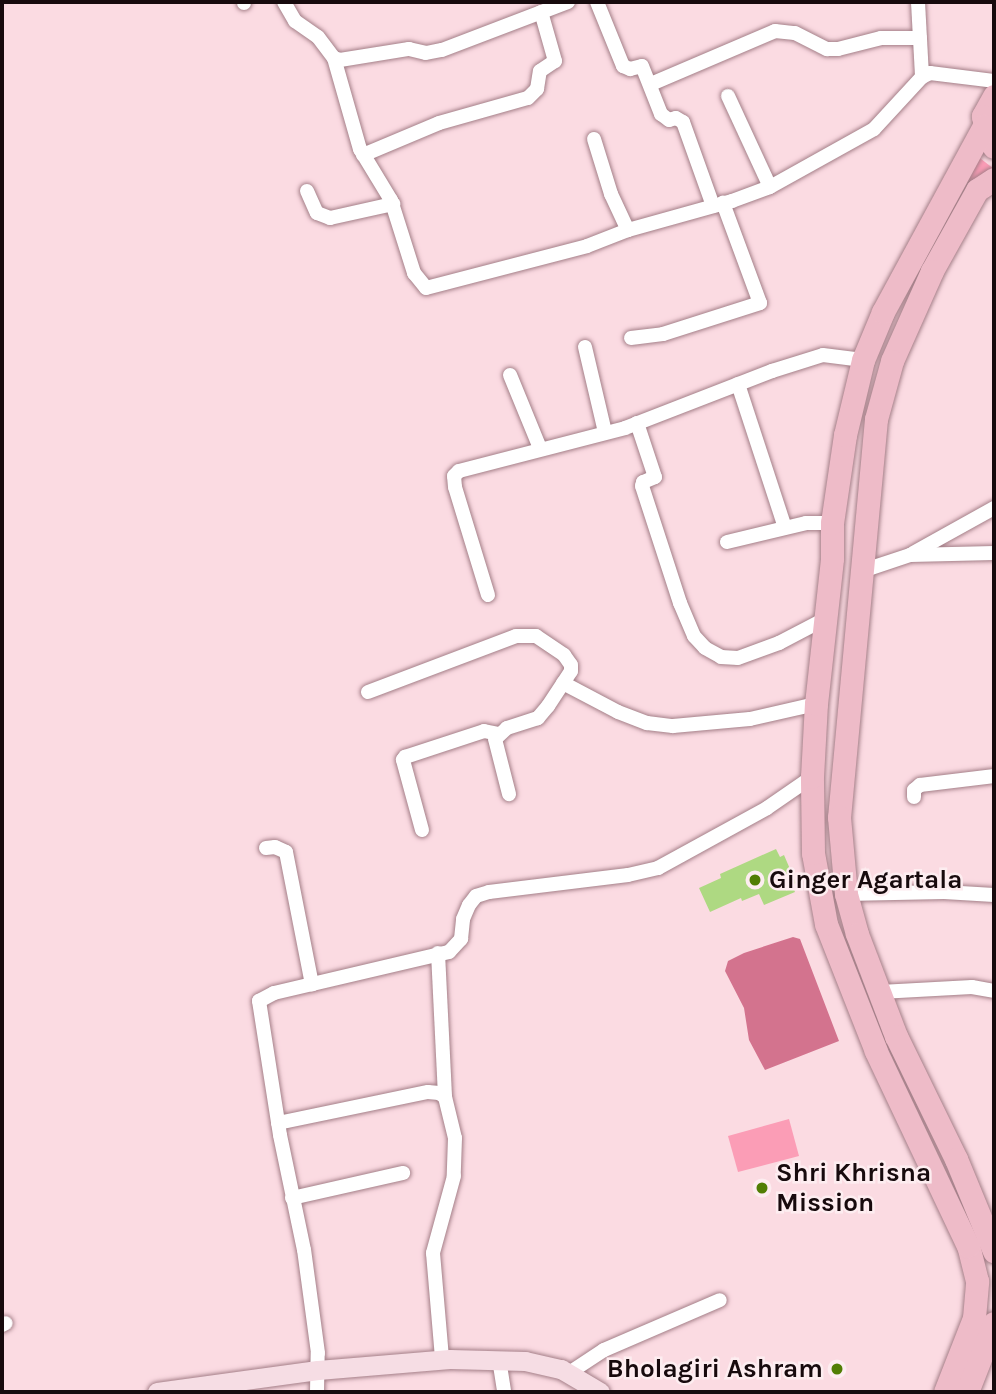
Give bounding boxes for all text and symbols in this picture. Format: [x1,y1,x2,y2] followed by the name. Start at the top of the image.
[769,864,962,896] place label: Ginger Agartala
[747,872,763,888] marker: Ginger Agartala
[776,1157,931,1218] place label: Shri Khrisna Mission
[754,1180,770,1196] marker: Shri Khrisna Mission
[607,1353,823,1385] place label: Bholagiri Ashram
[829,1361,845,1377] marker: Bholagiri Ashram

